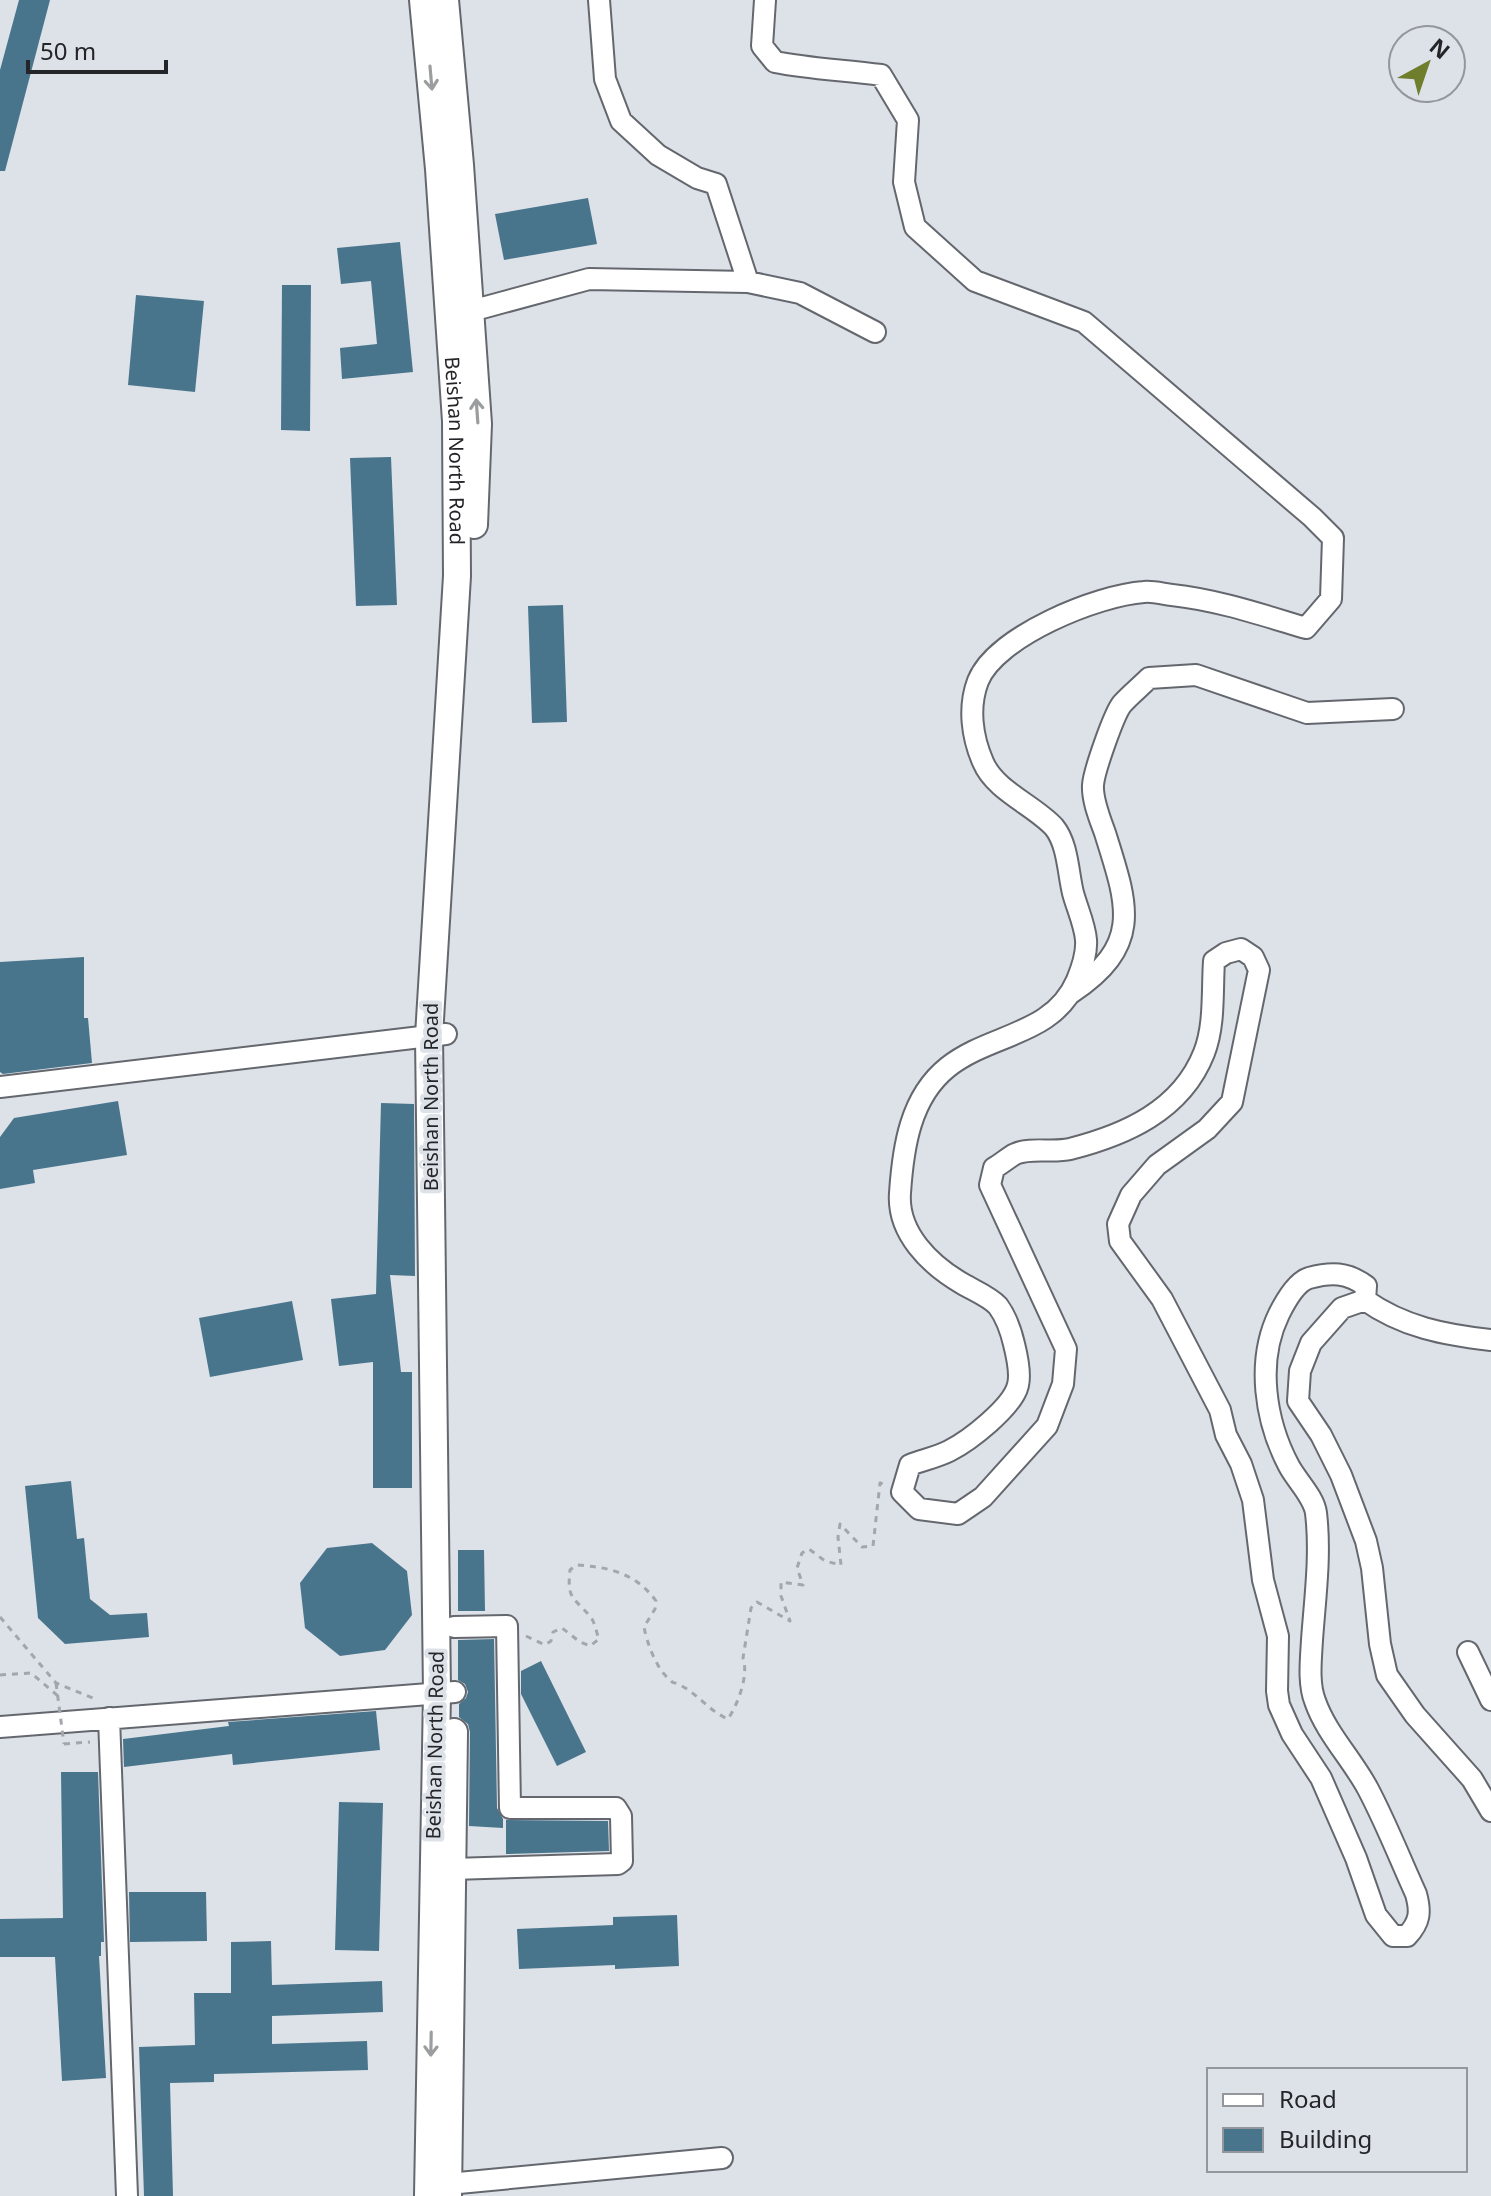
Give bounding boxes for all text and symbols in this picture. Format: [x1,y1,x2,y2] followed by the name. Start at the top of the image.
[28,24,166,74] scale bar
[1387,24,1467,104] north arrow
[1424,31,1457,65] text: N
[40,34,96,67] text: 50 m
[423,64,438,91] one-way arrow
[439,356,471,545] street label: Beishan North Road
[469,398,484,425] one-way arrow
[417,1003,444,1191] street label: Beishan North Road
[419,1650,450,1839] street label: Beishan North Road
[423,2030,439,2057] one-way arrow
[1207,2068,1467,2172] legend
[1279,2082,1337,2115] text: Road
[1279,2122,1372,2155] text: Building

